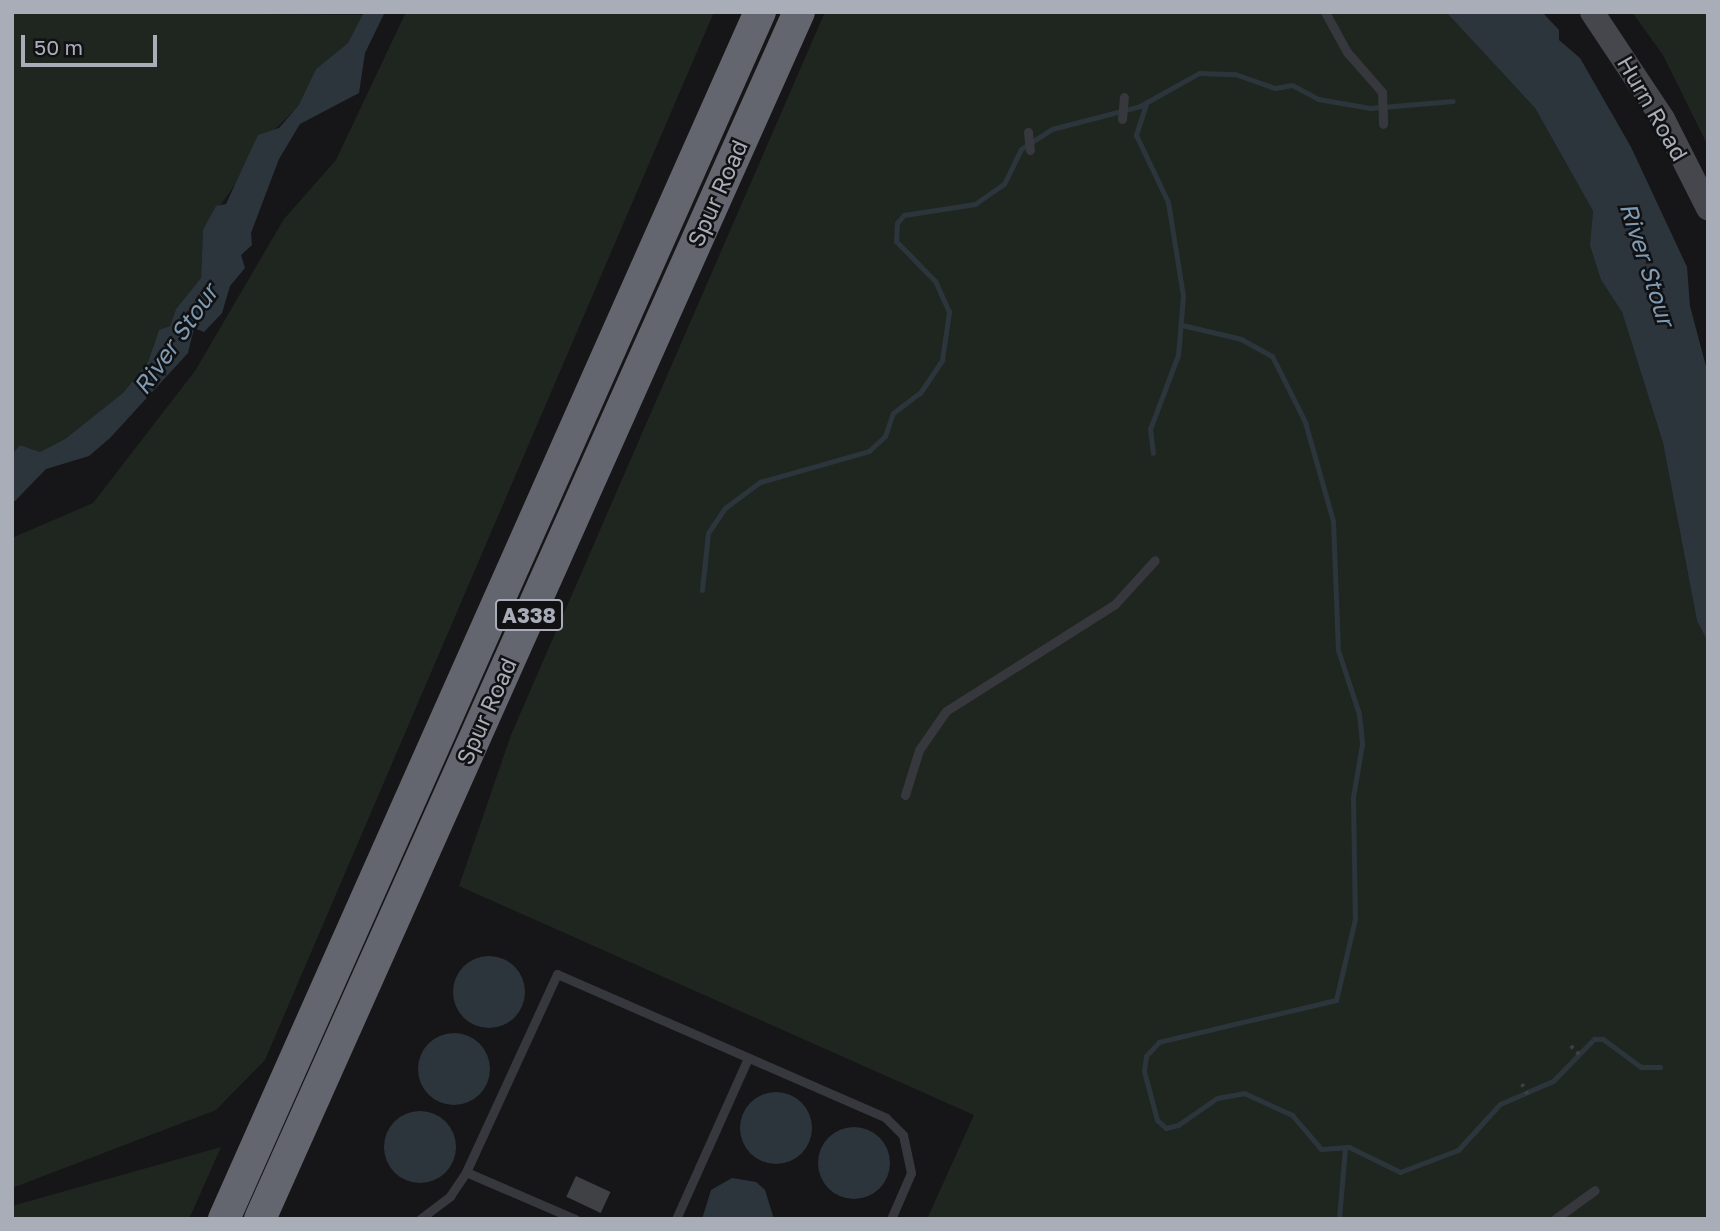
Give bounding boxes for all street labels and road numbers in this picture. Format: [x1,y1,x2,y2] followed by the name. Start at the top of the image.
[1612,51,1694,165] street label: Hurn Road
[681,135,753,251] street label: Spur Road
[494,598,564,632] road number: A338
[450,653,522,769] street label: Spur Road

